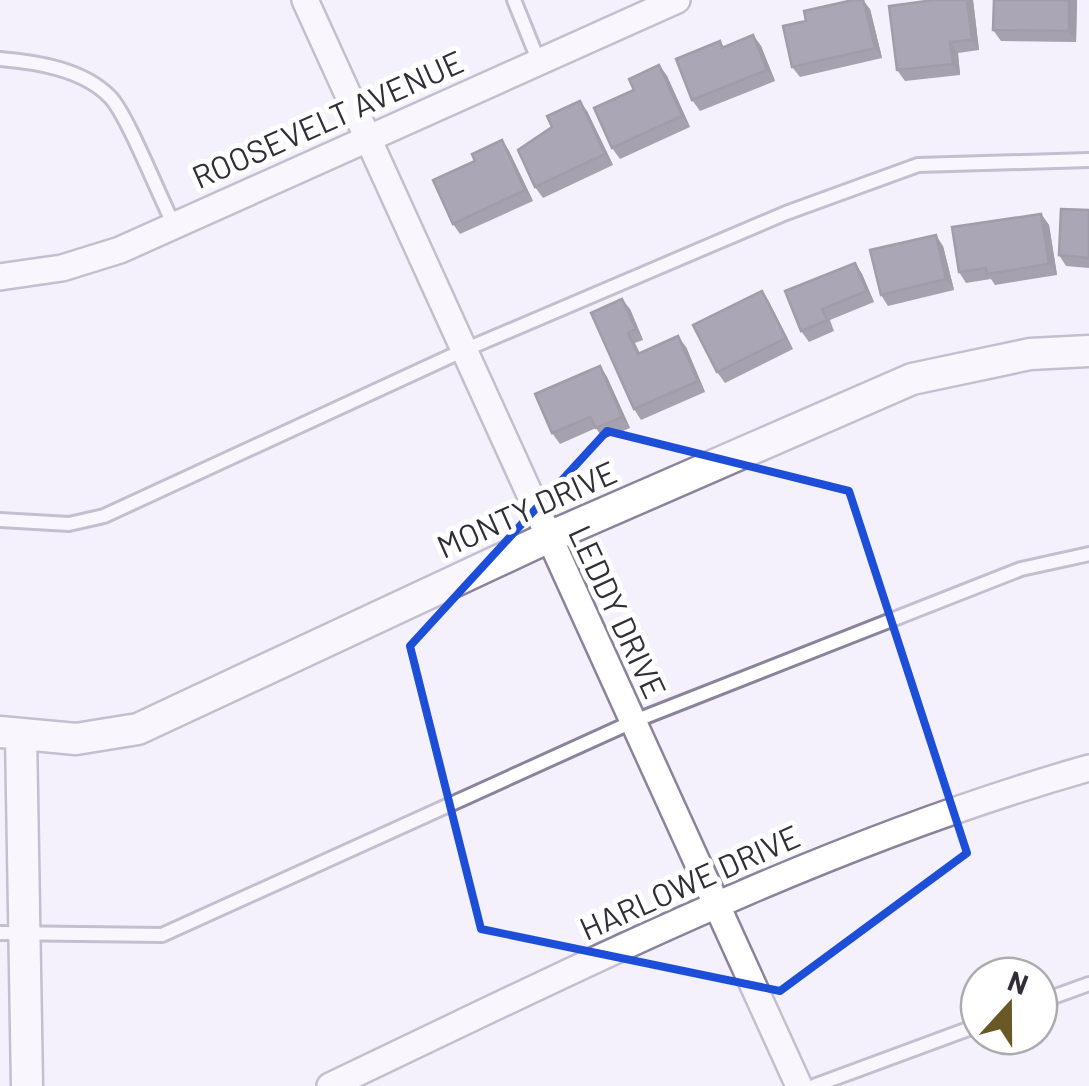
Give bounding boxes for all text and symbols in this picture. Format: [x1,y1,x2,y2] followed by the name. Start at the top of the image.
[186,41,469,195] street label: ROOSEVELT AVENUE
[430,452,622,565] street label: MONTY DRIVE
[562,519,675,704] street label: LEDDY DRIVE
[573,816,805,947] street label: HARLOWE DRIVE
[959,956,1059,1056] north arrow
[1004,963,1033,1001] text: N

